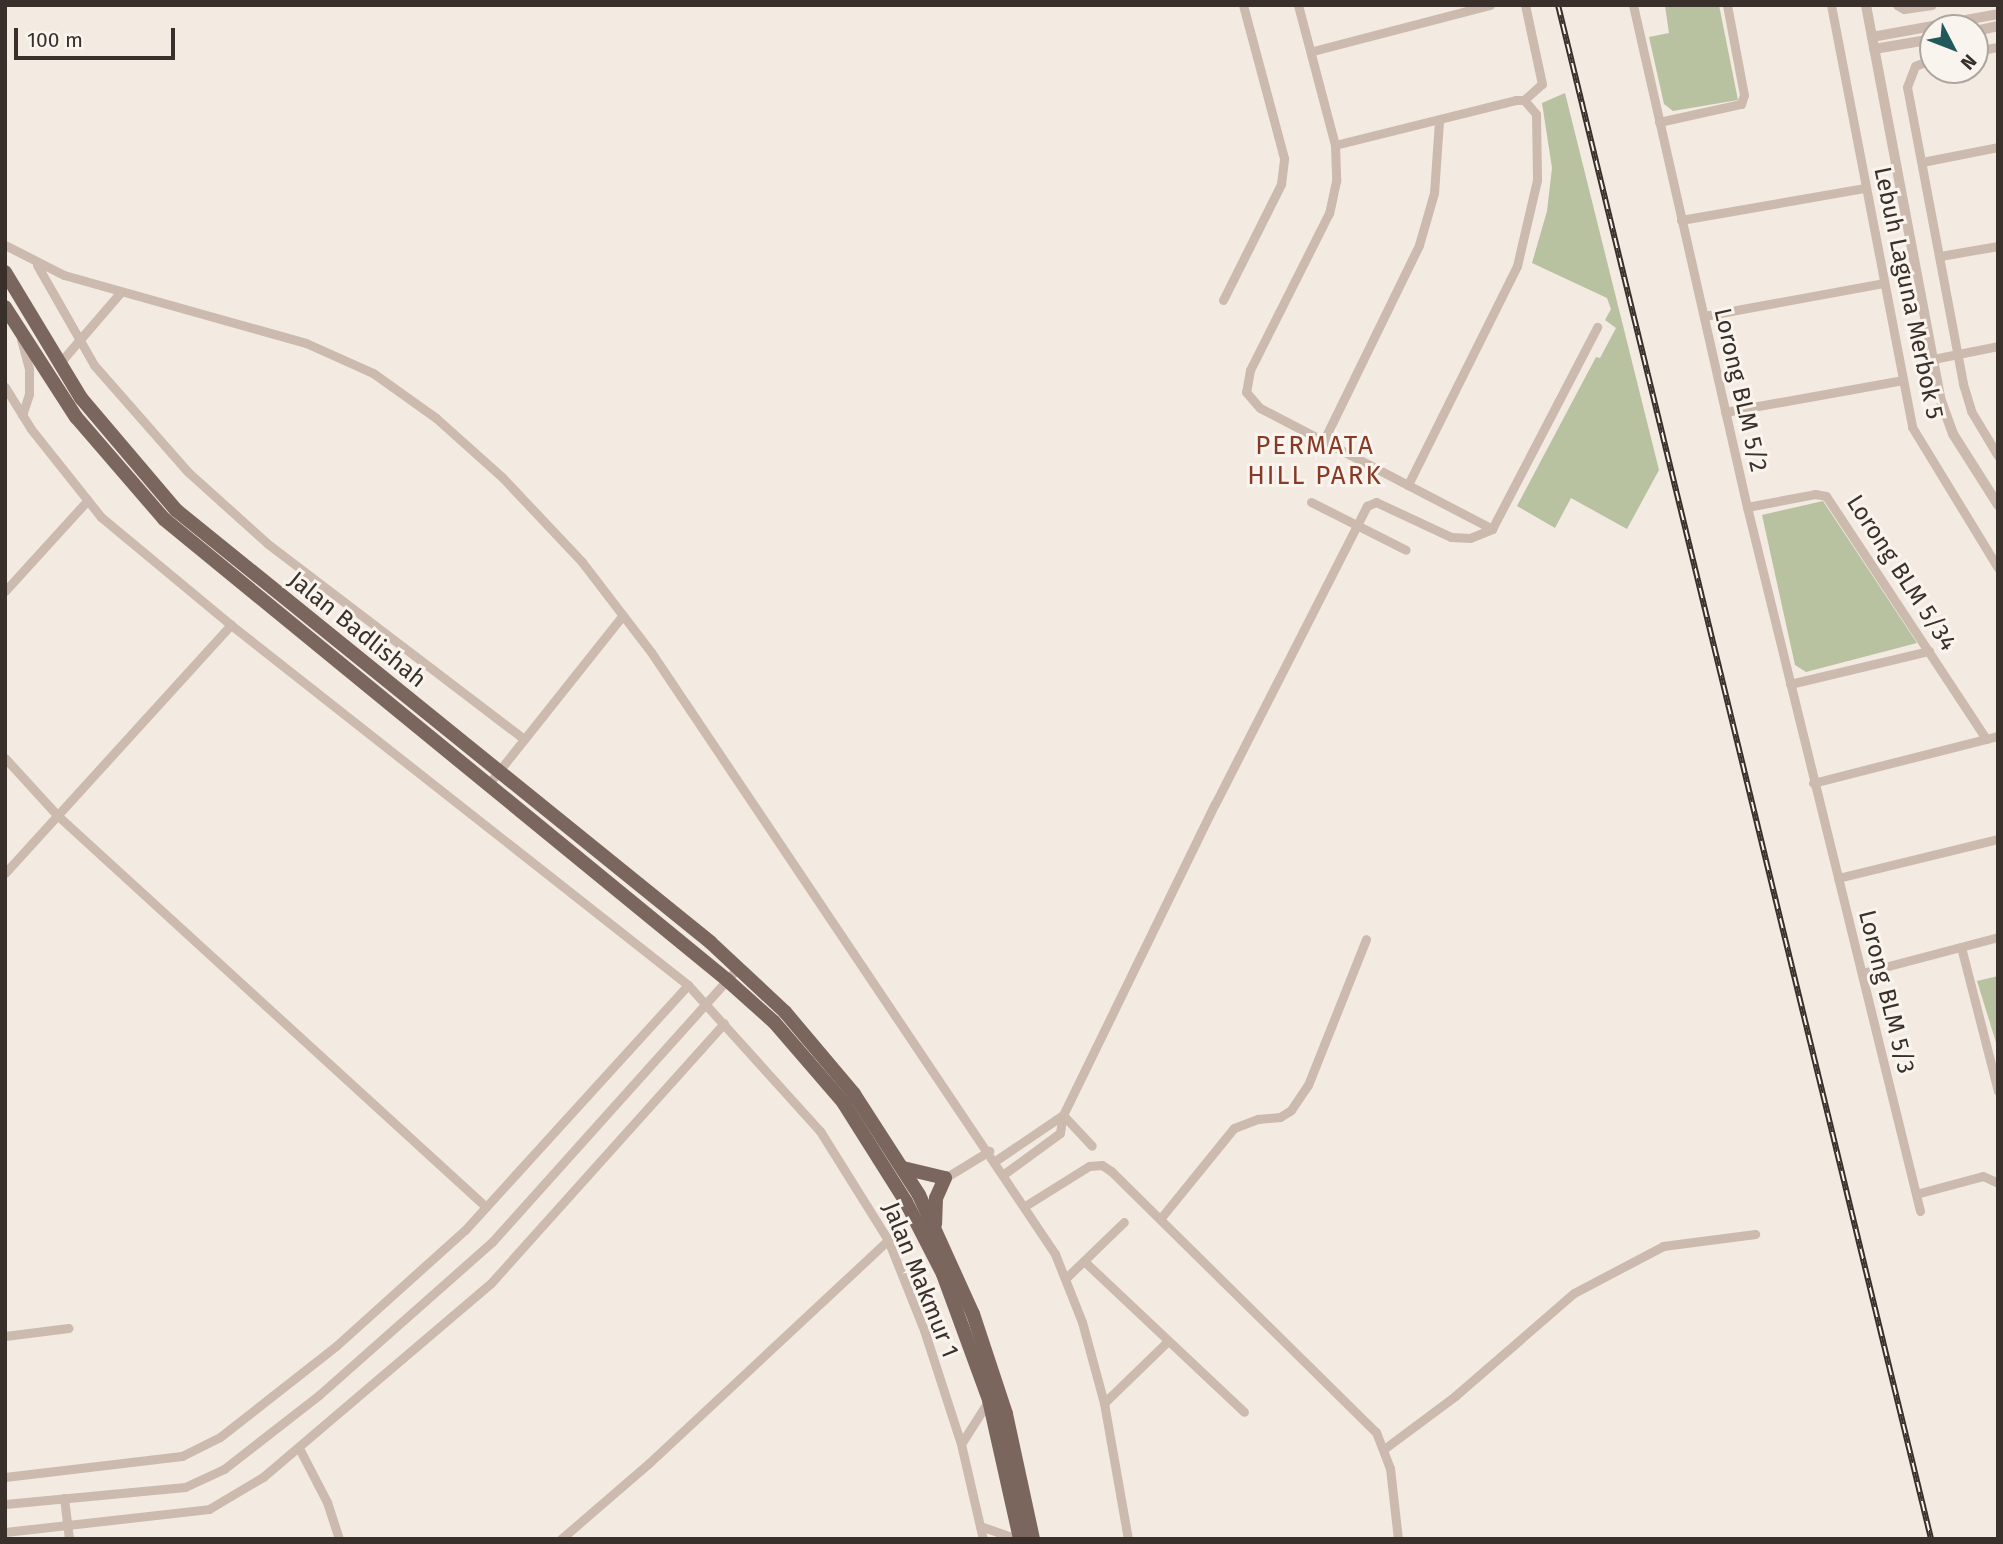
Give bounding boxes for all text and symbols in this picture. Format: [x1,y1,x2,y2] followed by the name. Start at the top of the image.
[18,14,178,58] scale bar
[1919,14,1989,84] north arrow
[27,27,83,53] text: 100 m
[1956,50,1981,74] text: N
[1867,164,1949,422] street label: Lebuh Laguna Merbok 5
[1707,305,1773,475] street label: Lorong BLM 5/2
[1248,430,1382,492] district label: PERMATA HILL PARK
[1840,490,1962,656] street label: Lorong BLM 5/34
[282,566,432,694] street label: Jalan Badlishah
[1852,907,1920,1077] street label: Lorong BLM 5/3
[876,1198,964,1362] street label: Jalan Makmur 1

